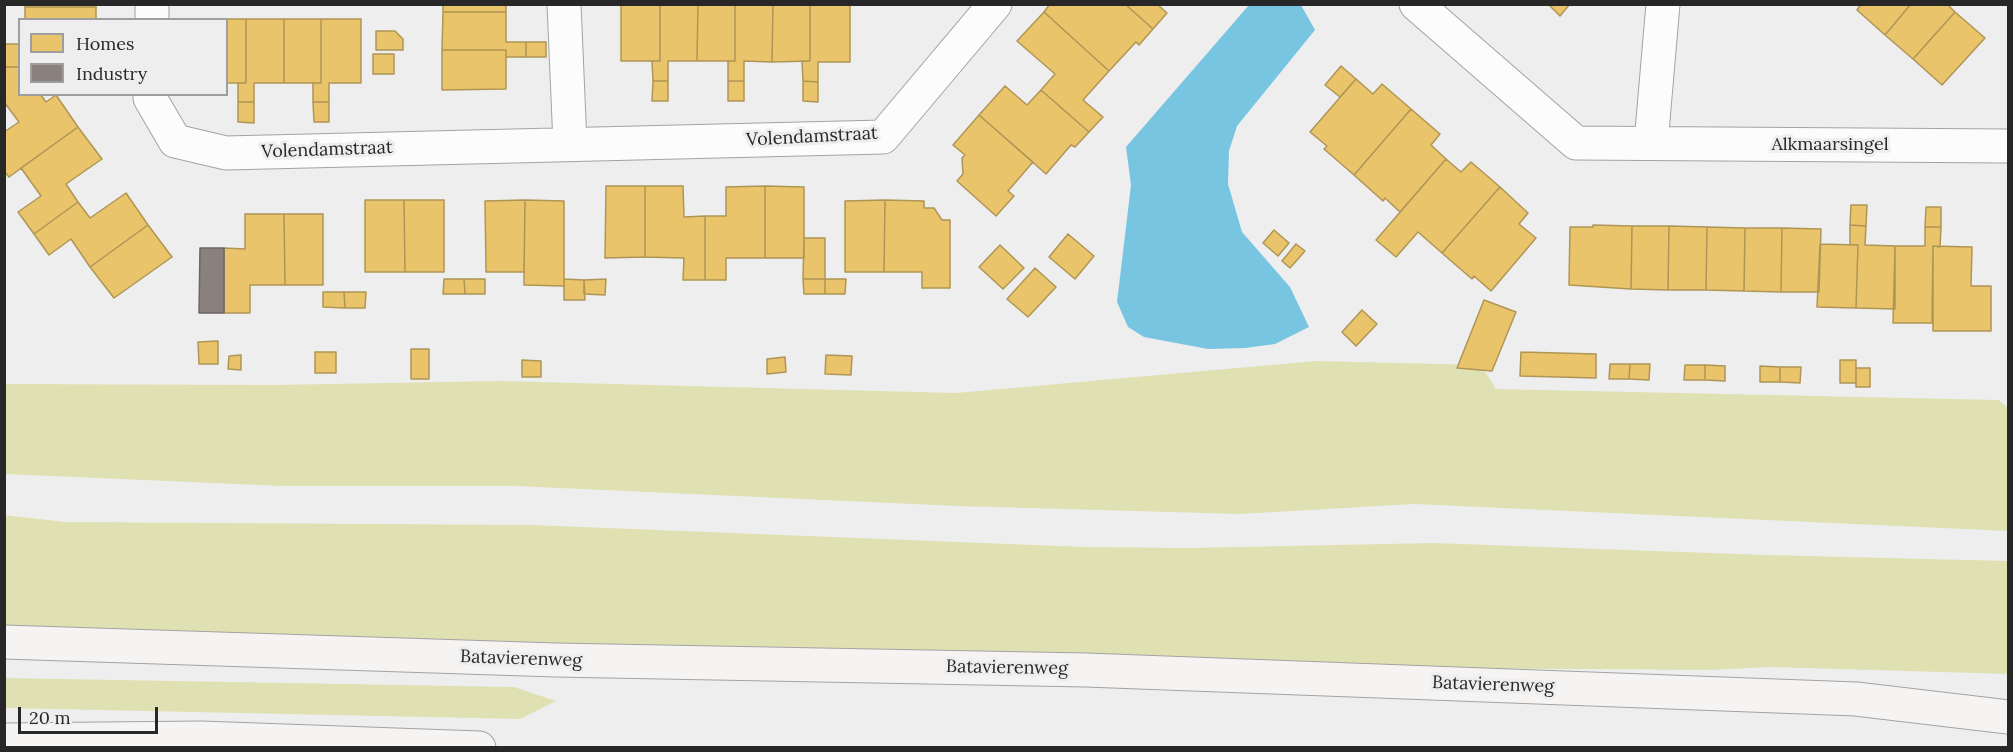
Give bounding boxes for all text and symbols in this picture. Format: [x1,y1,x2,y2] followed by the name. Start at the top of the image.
[18,18,228,96] legend
[76,32,134,55] text: Homes
[76,62,147,85] text: Industry
[746,123,878,151] street label: Volendamstraat
[1771,134,1889,156] street label: Alkmaarsingel
[261,137,393,163] street label: Volendamstraat
[460,646,582,672] street label: Batavierenweg
[946,656,1068,680] street label: Batavierenweg
[1432,672,1554,698] street label: Batavierenweg
[21,695,160,733] scale bar
[29,706,71,729] text: 20 m

